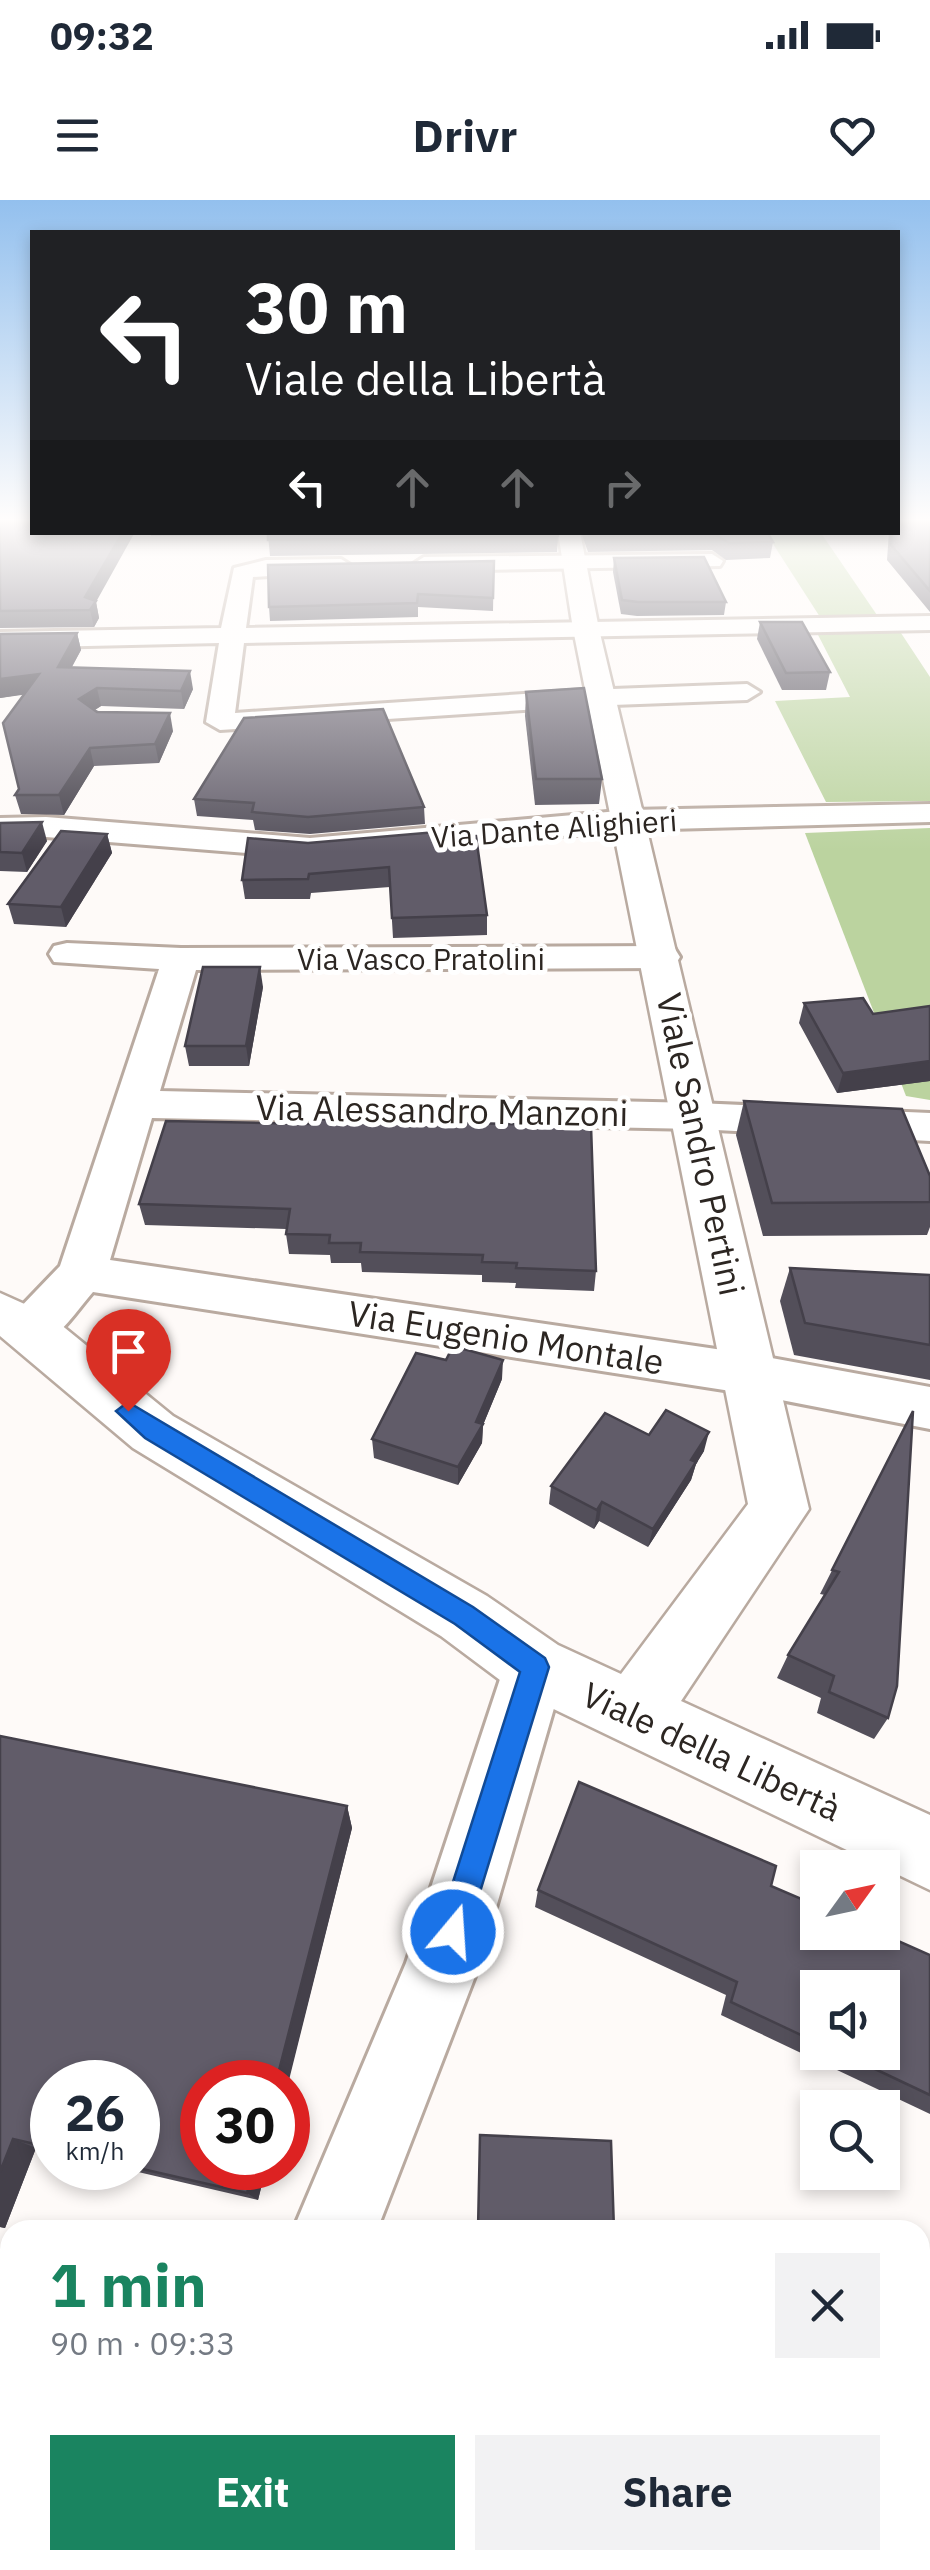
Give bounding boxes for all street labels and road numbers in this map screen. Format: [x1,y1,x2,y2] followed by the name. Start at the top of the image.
[430,800,678,856] street label: Via Dante Alighieri
[297,939,545,978] street label: Via Vasco Pratolini
[646,989,756,1299] street label: Viale Sandro Pertini
[255,1084,629,1136] street label: Via Alessandro Manzoni
[345,1289,667,1385] street label: Via Eugenio Montale
[575,1671,849,1831] street label: Viale della Libertà

